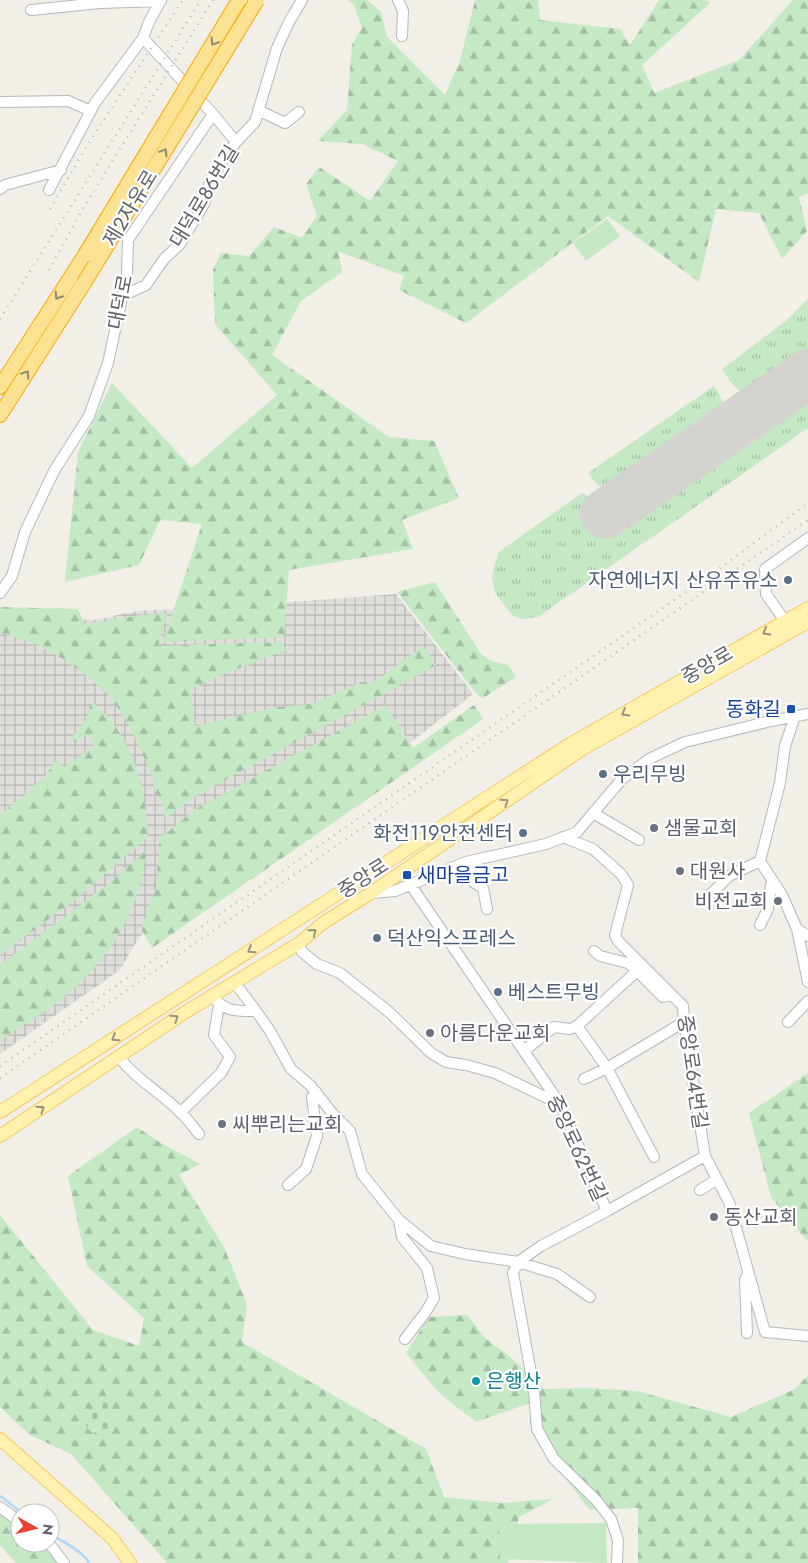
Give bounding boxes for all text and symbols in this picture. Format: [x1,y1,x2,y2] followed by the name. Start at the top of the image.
[210,36,220,45] one-way arrow
[163,140,246,253] street label: 대덕로86번길
[158,148,168,157] one-way arrow
[96,164,165,252] street label: 제2자유로
[101,272,140,332] street label: 대덕로
[55,290,65,299] one-way arrow
[20,370,30,379] one-way arrow
[588,566,778,595] place label: 자연에너지 산유주유소
[782,574,794,586] marker: 자연에너지 산유주유소
[762,625,771,635] one-way arrow
[676,639,738,692] street label: 중앙로
[726,695,781,724] place label: 동화길
[785,703,797,715] marker: 동화길
[621,706,630,716] one-way arrow
[613,760,687,789] place label: 우리무빙
[597,768,609,780] marker: 우리무빙
[499,799,509,808] one-way arrow
[664,814,738,843] place label: 샘물교회
[373,819,513,848] place label: 화전119안전센터
[648,822,660,834] marker: 샘물교회
[517,827,529,839] marker: 화전119안전센터
[332,851,394,906] street label: 중앙로
[690,857,745,886] place label: 대원사
[417,861,509,890] place label: 새마을금고
[674,865,686,877] marker: 대원사
[401,869,413,881] marker: 새마을금고
[694,887,768,916] place label: 비전교회
[772,895,784,907] marker: 비전교회
[387,924,516,953] place label: 덕산익스프레스
[307,928,316,937] one-way arrow
[371,932,383,944] marker: 덕산익스프레스
[247,943,256,953] one-way arrow
[508,978,600,1007] place label: 베스트무빙
[492,986,504,998] marker: 베스트무빙
[670,1013,715,1131] street label: 중앙로64번길
[170,1015,179,1025] one-way arrow
[440,1019,550,1048] place label: 아름다운교회
[424,1027,436,1039] marker: 아름다운교회
[111,1032,120,1041] one-way arrow
[539,1090,614,1206] street label: 중앙로62번길
[35,1106,44,1115] one-way arrow
[232,1110,342,1139] place label: 씨뿌리는교회
[216,1118,228,1130] marker: 씨뿌리는교회
[724,1203,798,1232] place label: 동산교회
[708,1211,720,1223] marker: 동산교회
[486,1367,541,1396] place label: 은행산
[470,1375,482,1387] marker: 은행산
[10,1503,60,1553] north arrow
[37,1523,59,1537] text: N

